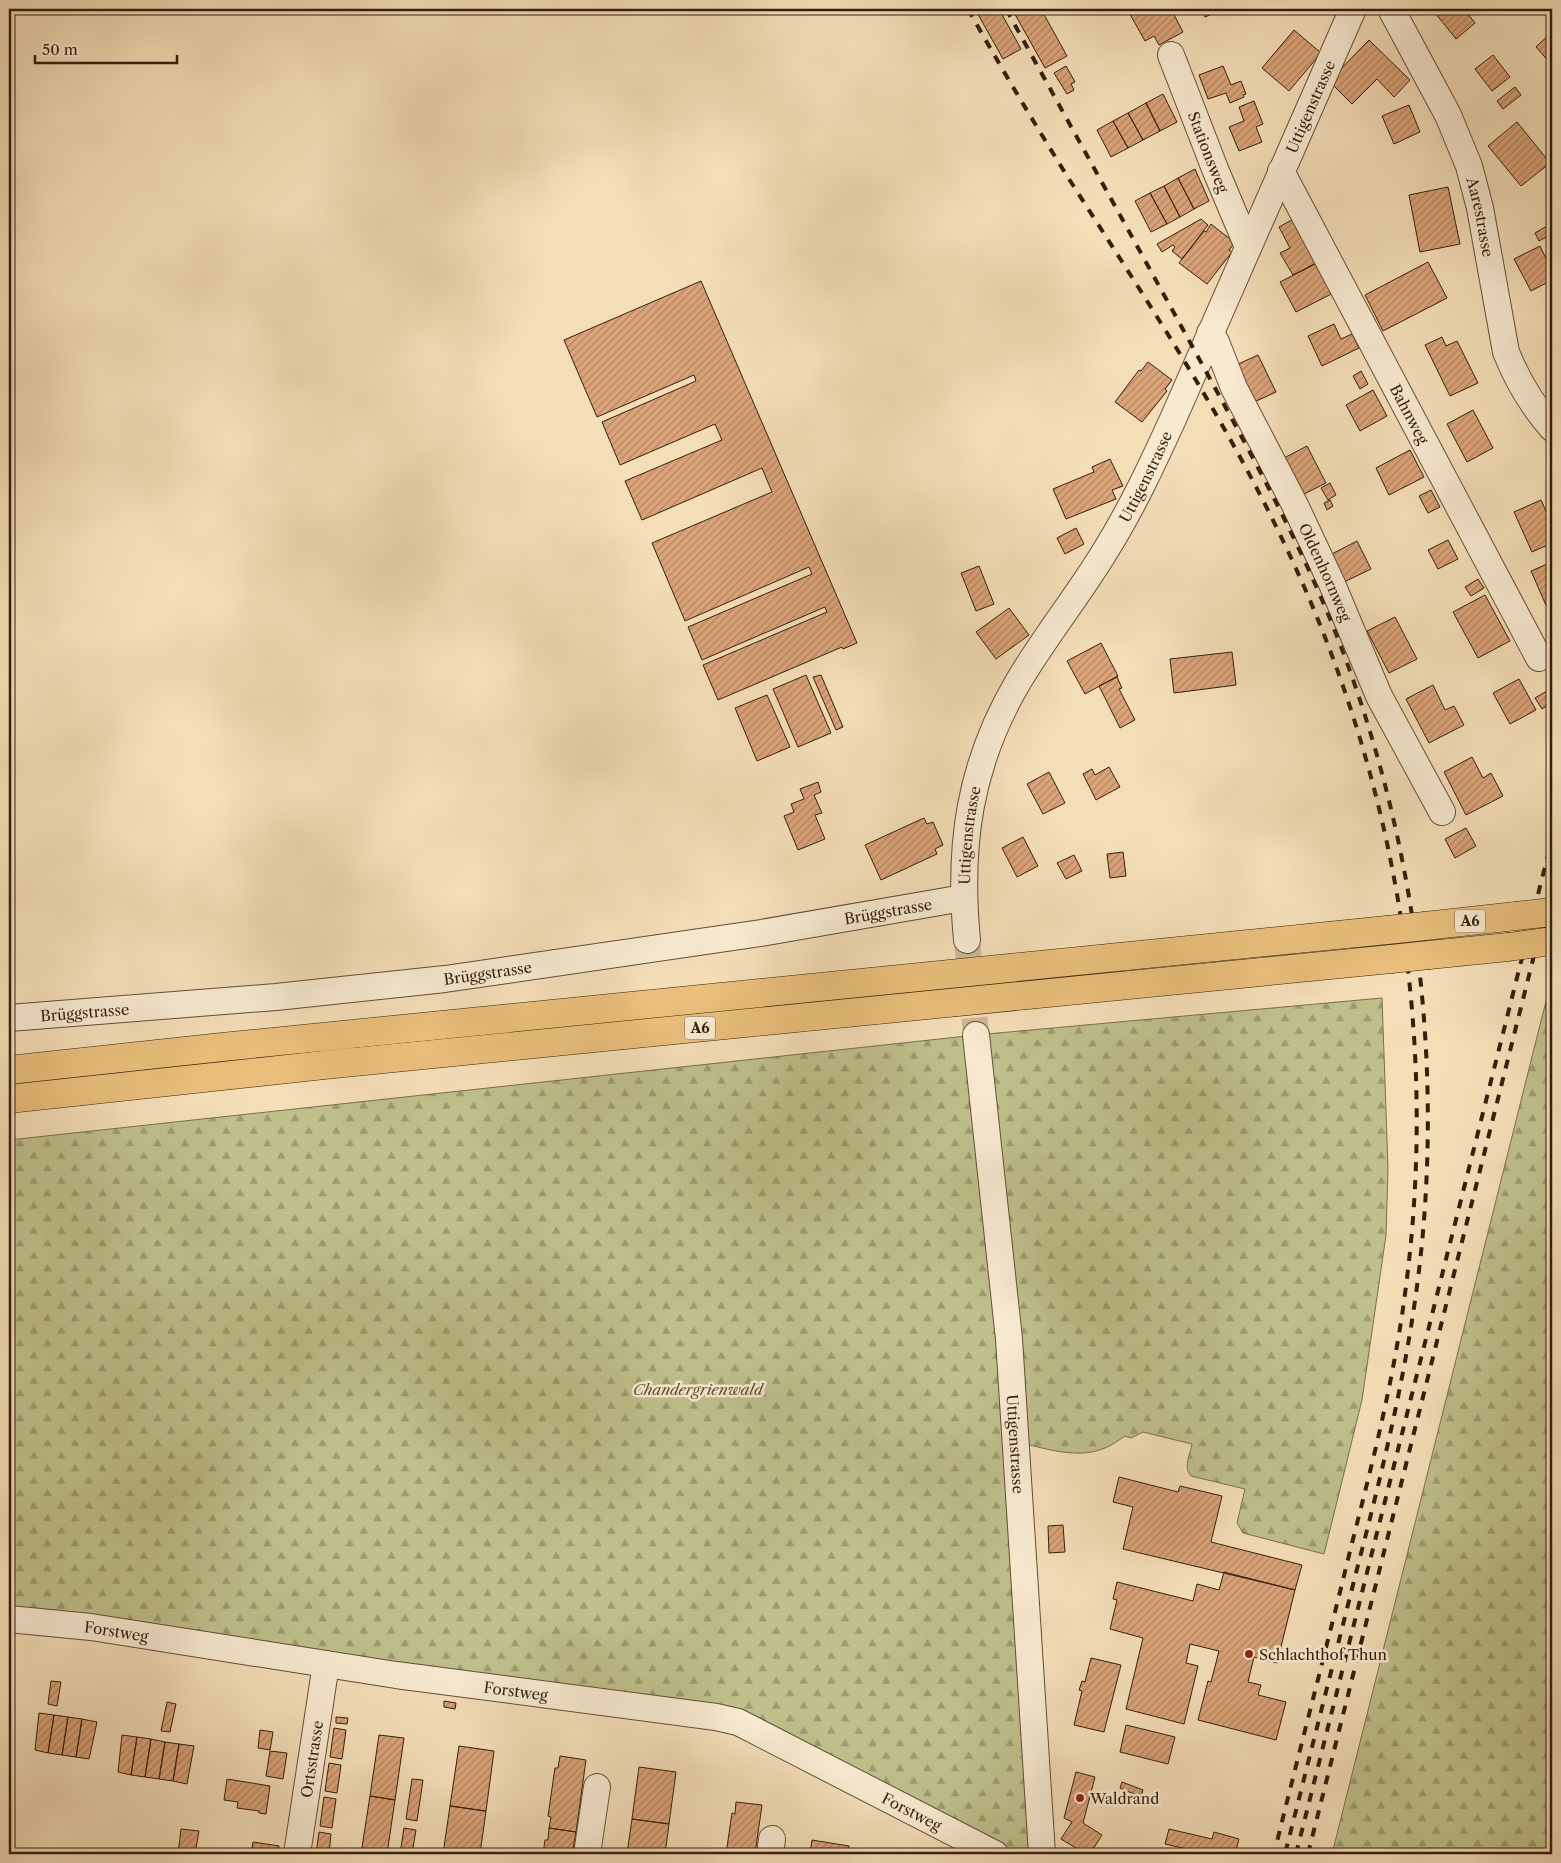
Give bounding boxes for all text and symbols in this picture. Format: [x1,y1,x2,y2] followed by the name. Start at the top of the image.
[35,32,178,64] scale bar
[42,40,78,59] text: 50 m
[1282,57,1339,156] street label: Uttigenstrasse
[1184,109,1233,195] street label: Stationsweg
[1463,174,1498,258] street label: Aarestrasse
[1386,381,1433,447] street label: Bahnweg
[1115,428,1176,525] street label: Uttigenstrasse
[1295,520,1356,624] street label: Oldenhornweg
[955,784,984,885] street label: Uttigenstrasse
[843,894,933,928] street label: Brüggstrasse
[1455,909,1485,932] road number: A6
[442,957,533,989] street label: Brüggstrasse
[40,999,130,1025] street label: Brüggstrasse
[685,1016,715,1040] road number: A6
[633,1380,765,1399] park label: Chandergrienwald
[1003,1394,1028,1494] street label: Uttigenstrasse
[83,1617,150,1645] street label: Forstweg
[1259,1645,1388,1664] place label: Schlachthof Thun
[1243,1648,1255,1660] marker: Schlachthof Thun
[482,1677,549,1704] street label: Forstweg
[296,1719,327,1799] street label: Ortsstrasse
[879,1788,945,1835] street label: Forstweg
[1089,1789,1159,1808] place label: Waldrand
[1074,1792,1086,1804] marker: Waldrand

